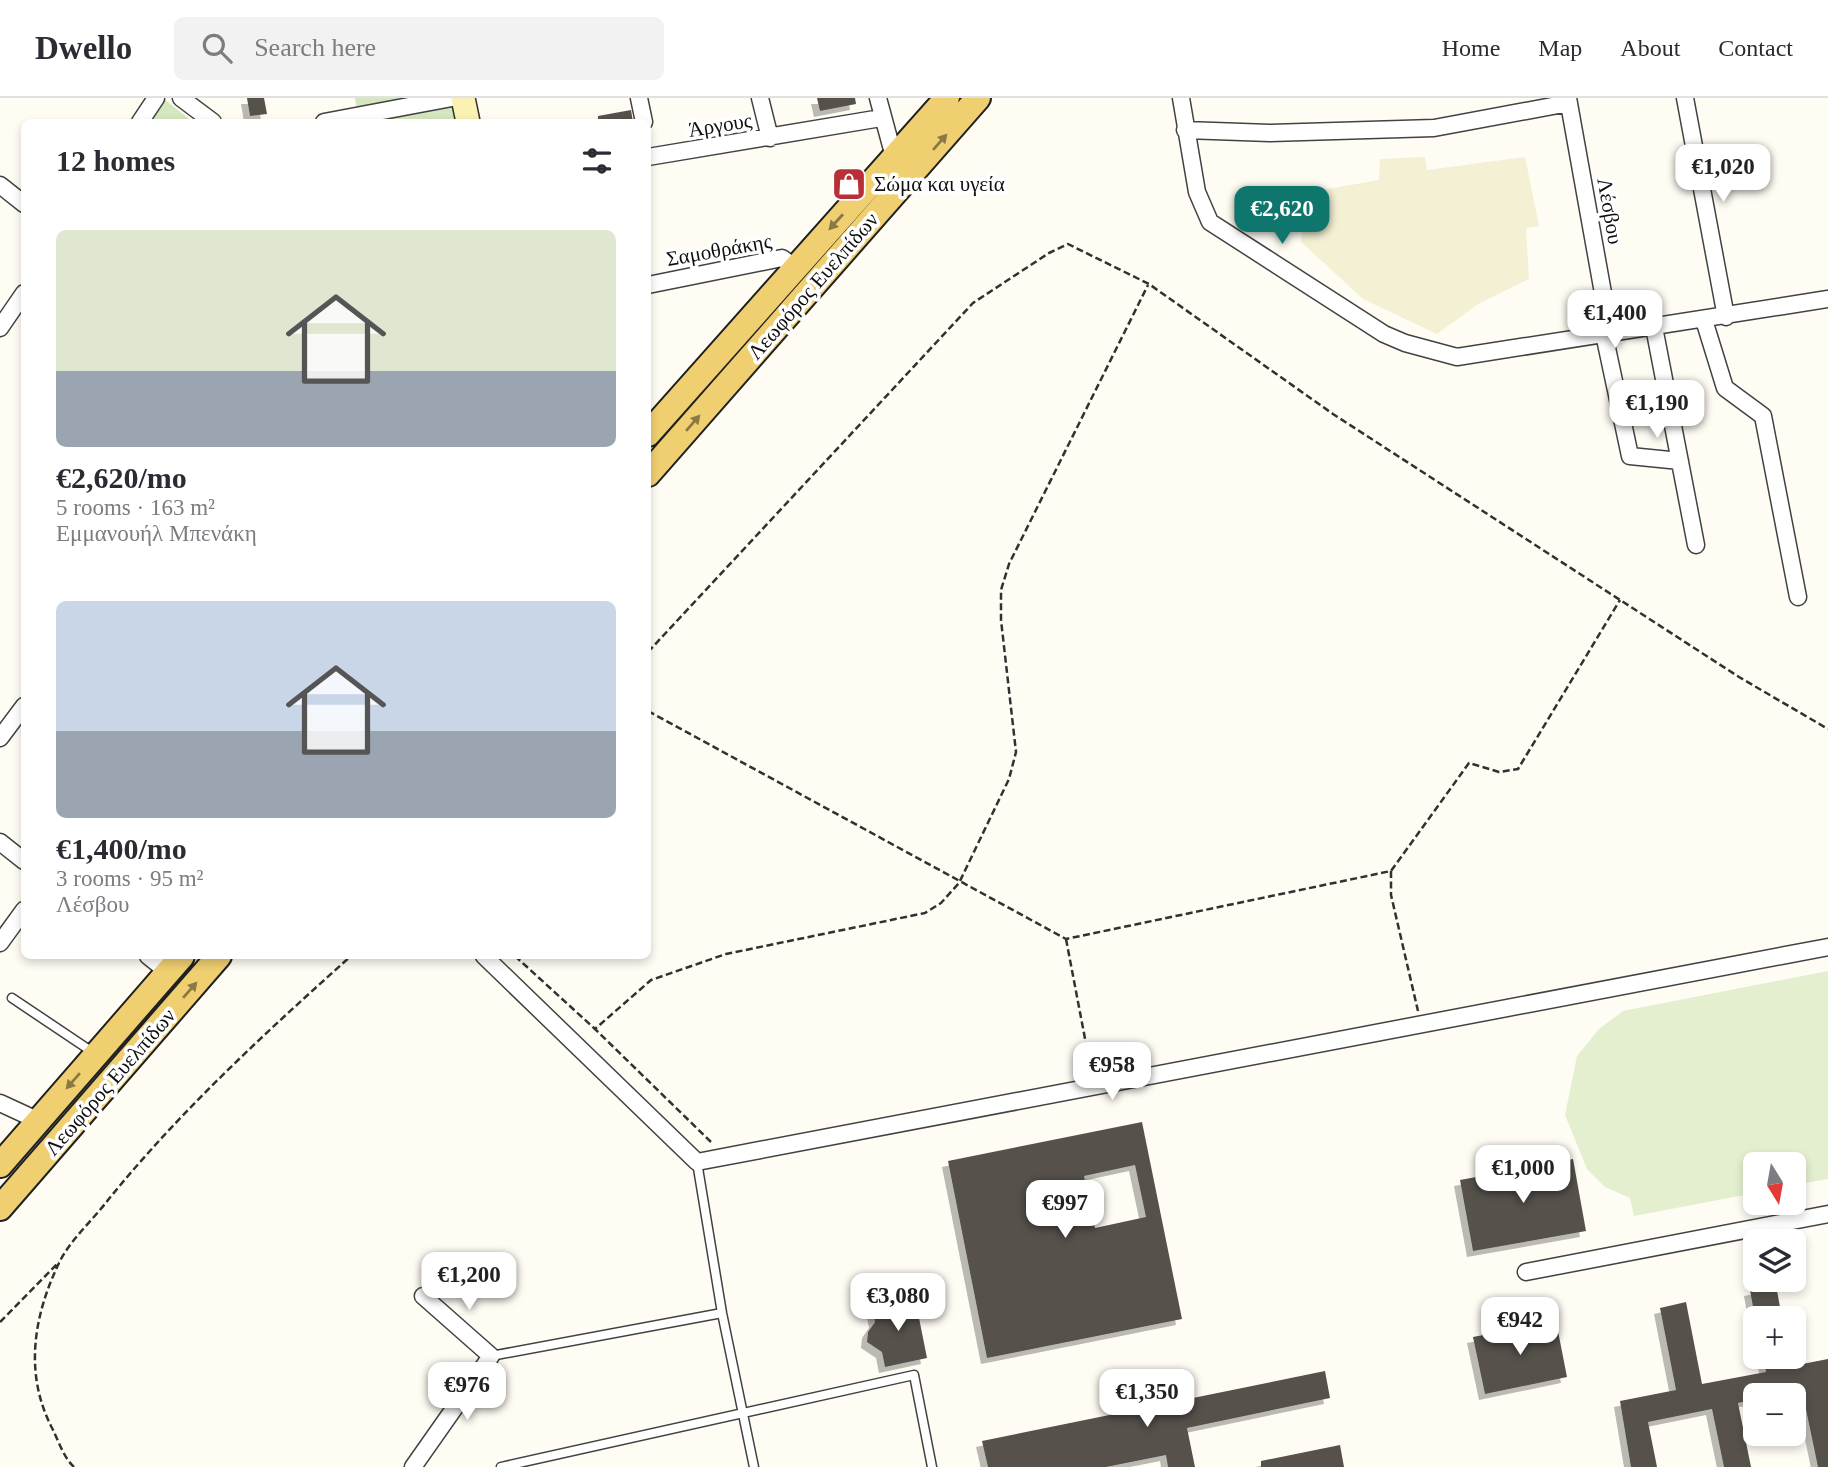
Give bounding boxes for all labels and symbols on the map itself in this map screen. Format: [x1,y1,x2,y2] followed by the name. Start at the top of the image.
[686,108,754,142] street label: Άργους
[932,133,948,151] one-way arrow
[1666,144,1780,204] pin: €1,020
[830,165,868,203] shop icon: Σώμα και υγεία
[874,172,1005,196] place label: Σώμα και υγεία
[1592,176,1628,246] street label: Λέσβου
[1225,186,1339,246] pin: €2,620
[743,208,883,364] street label: Λεωφόρος Ευελπίδων
[828,213,844,231] one-way arrow
[665,229,774,271] street label: Σαμοθράκης
[1558,290,1672,350] pin: €1,400
[1600,380,1714,440] pin: €1,190
[684,415,700,432] one-way arrow
[182,981,198,999] one-way arrow
[40,1004,180,1160] street label: Λεωφόρος Ευελπίδων
[1071,1042,1153,1102] pin: €958
[65,1072,81,1090] one-way arrow
[1466,1146,1580,1205] pin: €1,000
[1743,1152,1806,1214] north arrow
[1024,1180,1106,1240] pin: €997
[412,1252,526,1312] pin: €1,200
[841,1274,955,1333] pin: €3,080
[1479,1298,1561,1357] pin: €942
[426,1362,508,1422] pin: €976
[1090,1370,1204,1429] pin: €1,350

